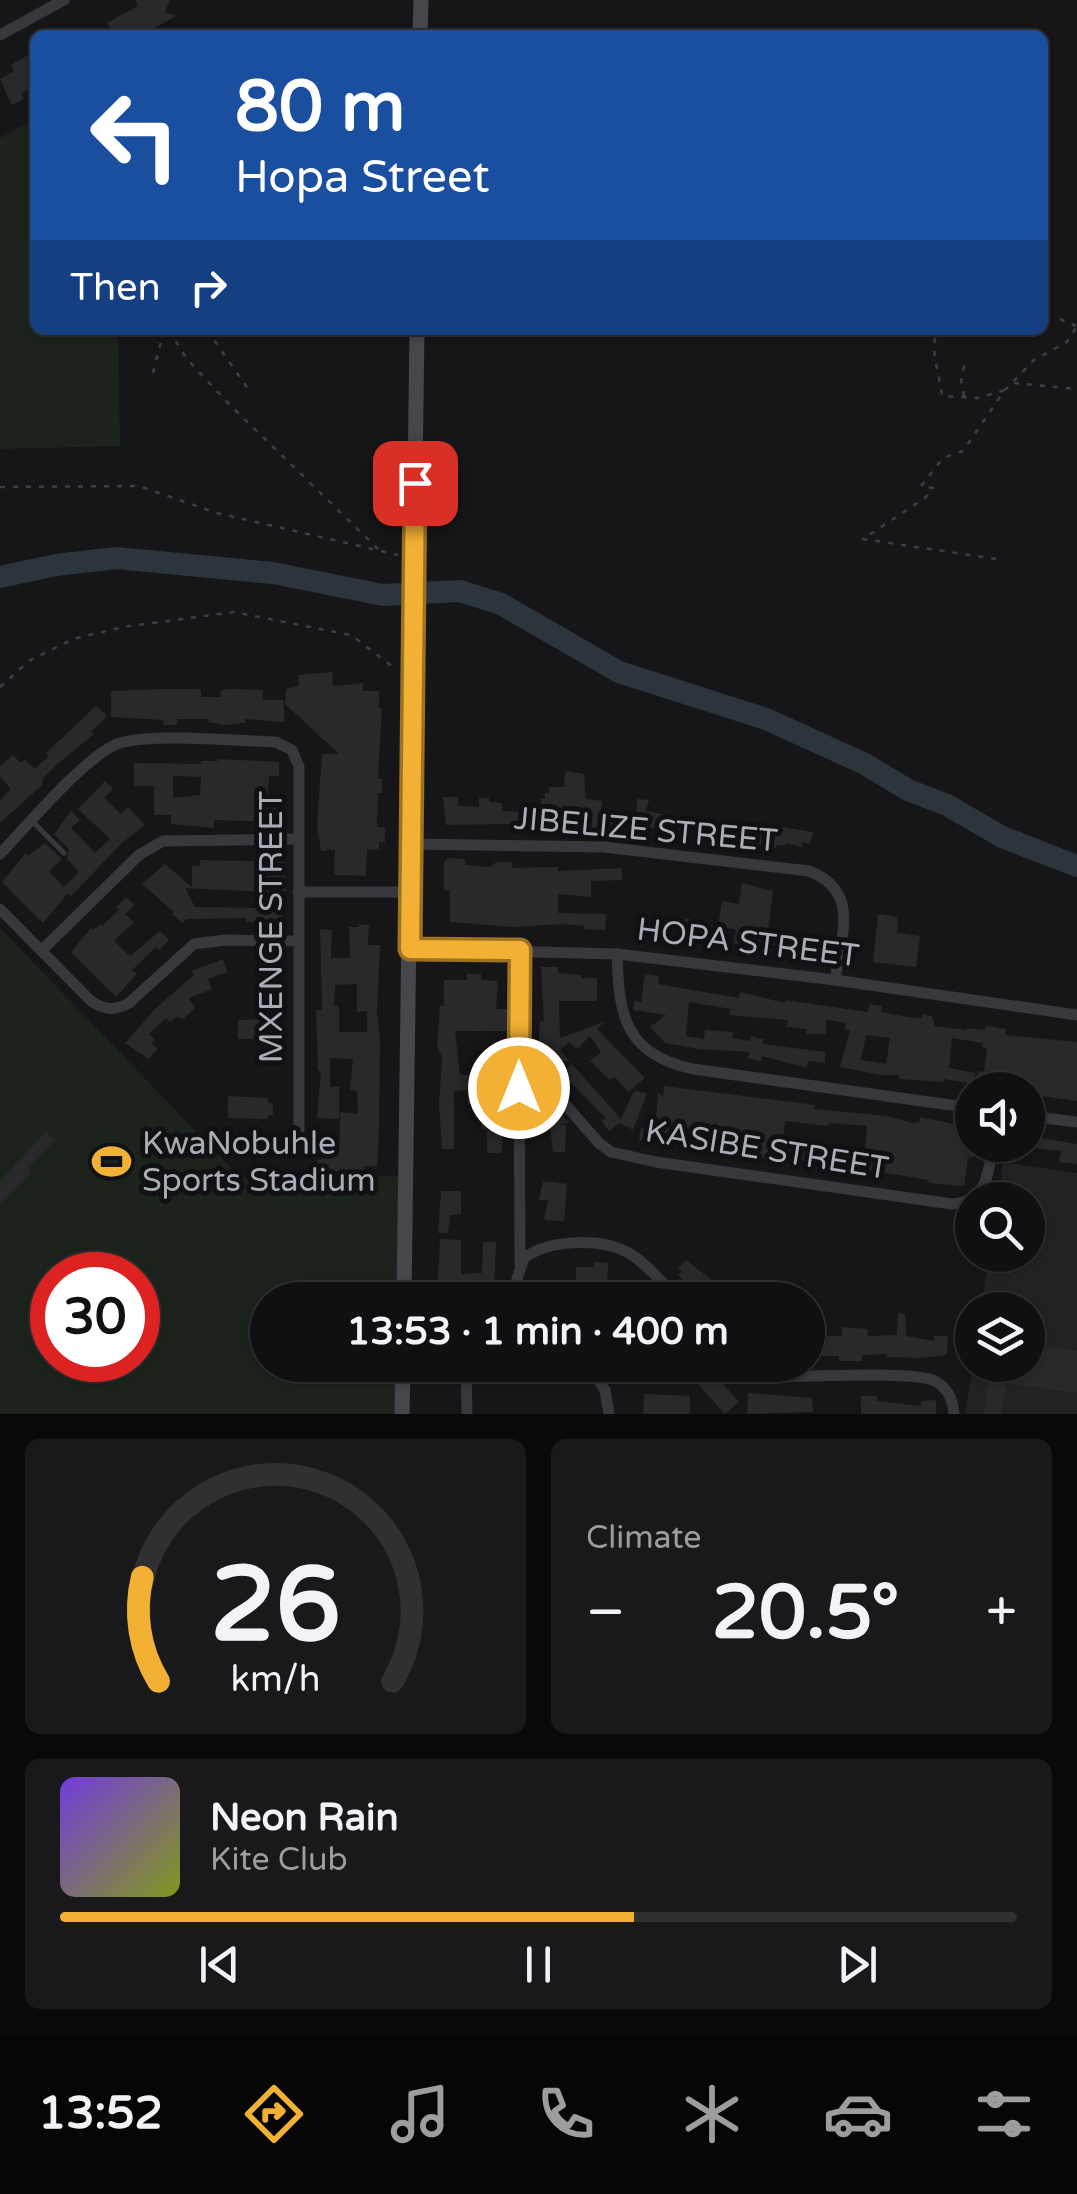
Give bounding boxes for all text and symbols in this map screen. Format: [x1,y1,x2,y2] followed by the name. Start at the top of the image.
[235,66,405,150] text: 80 m
[70,70,200,200] icon: left
[235,151,490,205] text: Hopa Street
[181,260,236,315] icon: right
[70,265,161,311] text: Then
[373,441,458,526] pin
[388,456,443,511] icon: arrive
[253,790,291,1063] street label: MXENGE STREET
[513,800,780,860] street label: JIBELIZE STREET
[635,911,862,976] street label: HOPA STREET
[467,1036,571,1140] position arrow
[955,1072,1045,1382] map controls
[955,1072,1045,1162] button: sound
[643,1112,892,1188] street label: KASIBE STREET
[142,1125,376,1200] place label: KwaNobuhle Sports Stadium
[91,1140,133,1182] sports icon: KwaNobuhle Sports Stadium
[955,1182,1045,1272] button: search
[30,1252,160,1382] speed limit sign: 30
[955,1292,1045,1382] button: layers
[346,1309,729,1355] text: 13:53 · 1 min · 400 m
[586,1519,701,1557] text: Climate
[210,1544,341,1669] text: 26
[712,1568,899,1658] text: 20.5°
[586,1580,625,1646] text: −
[986,1580,1017,1646] text: +
[231,1658,320,1701] text: km/h
[210,1795,399,1841] text: Neon Rain
[210,1841,348,1879] text: Kite Club
[192,1937,247,1992] icon: previous
[511,1937,566,1992] icon: pause
[830,1937,885,1992] icon: next
[239,2079,309,2149] icon: directions
[385,2079,455,2149] icon: music
[531,2079,601,2149] icon: phone
[677,2079,747,2149] icon: climate
[823,2079,893,2149] icon: car
[969,2079,1039,2149] icon: filters
[38,2087,163,2141] text: 13:52

